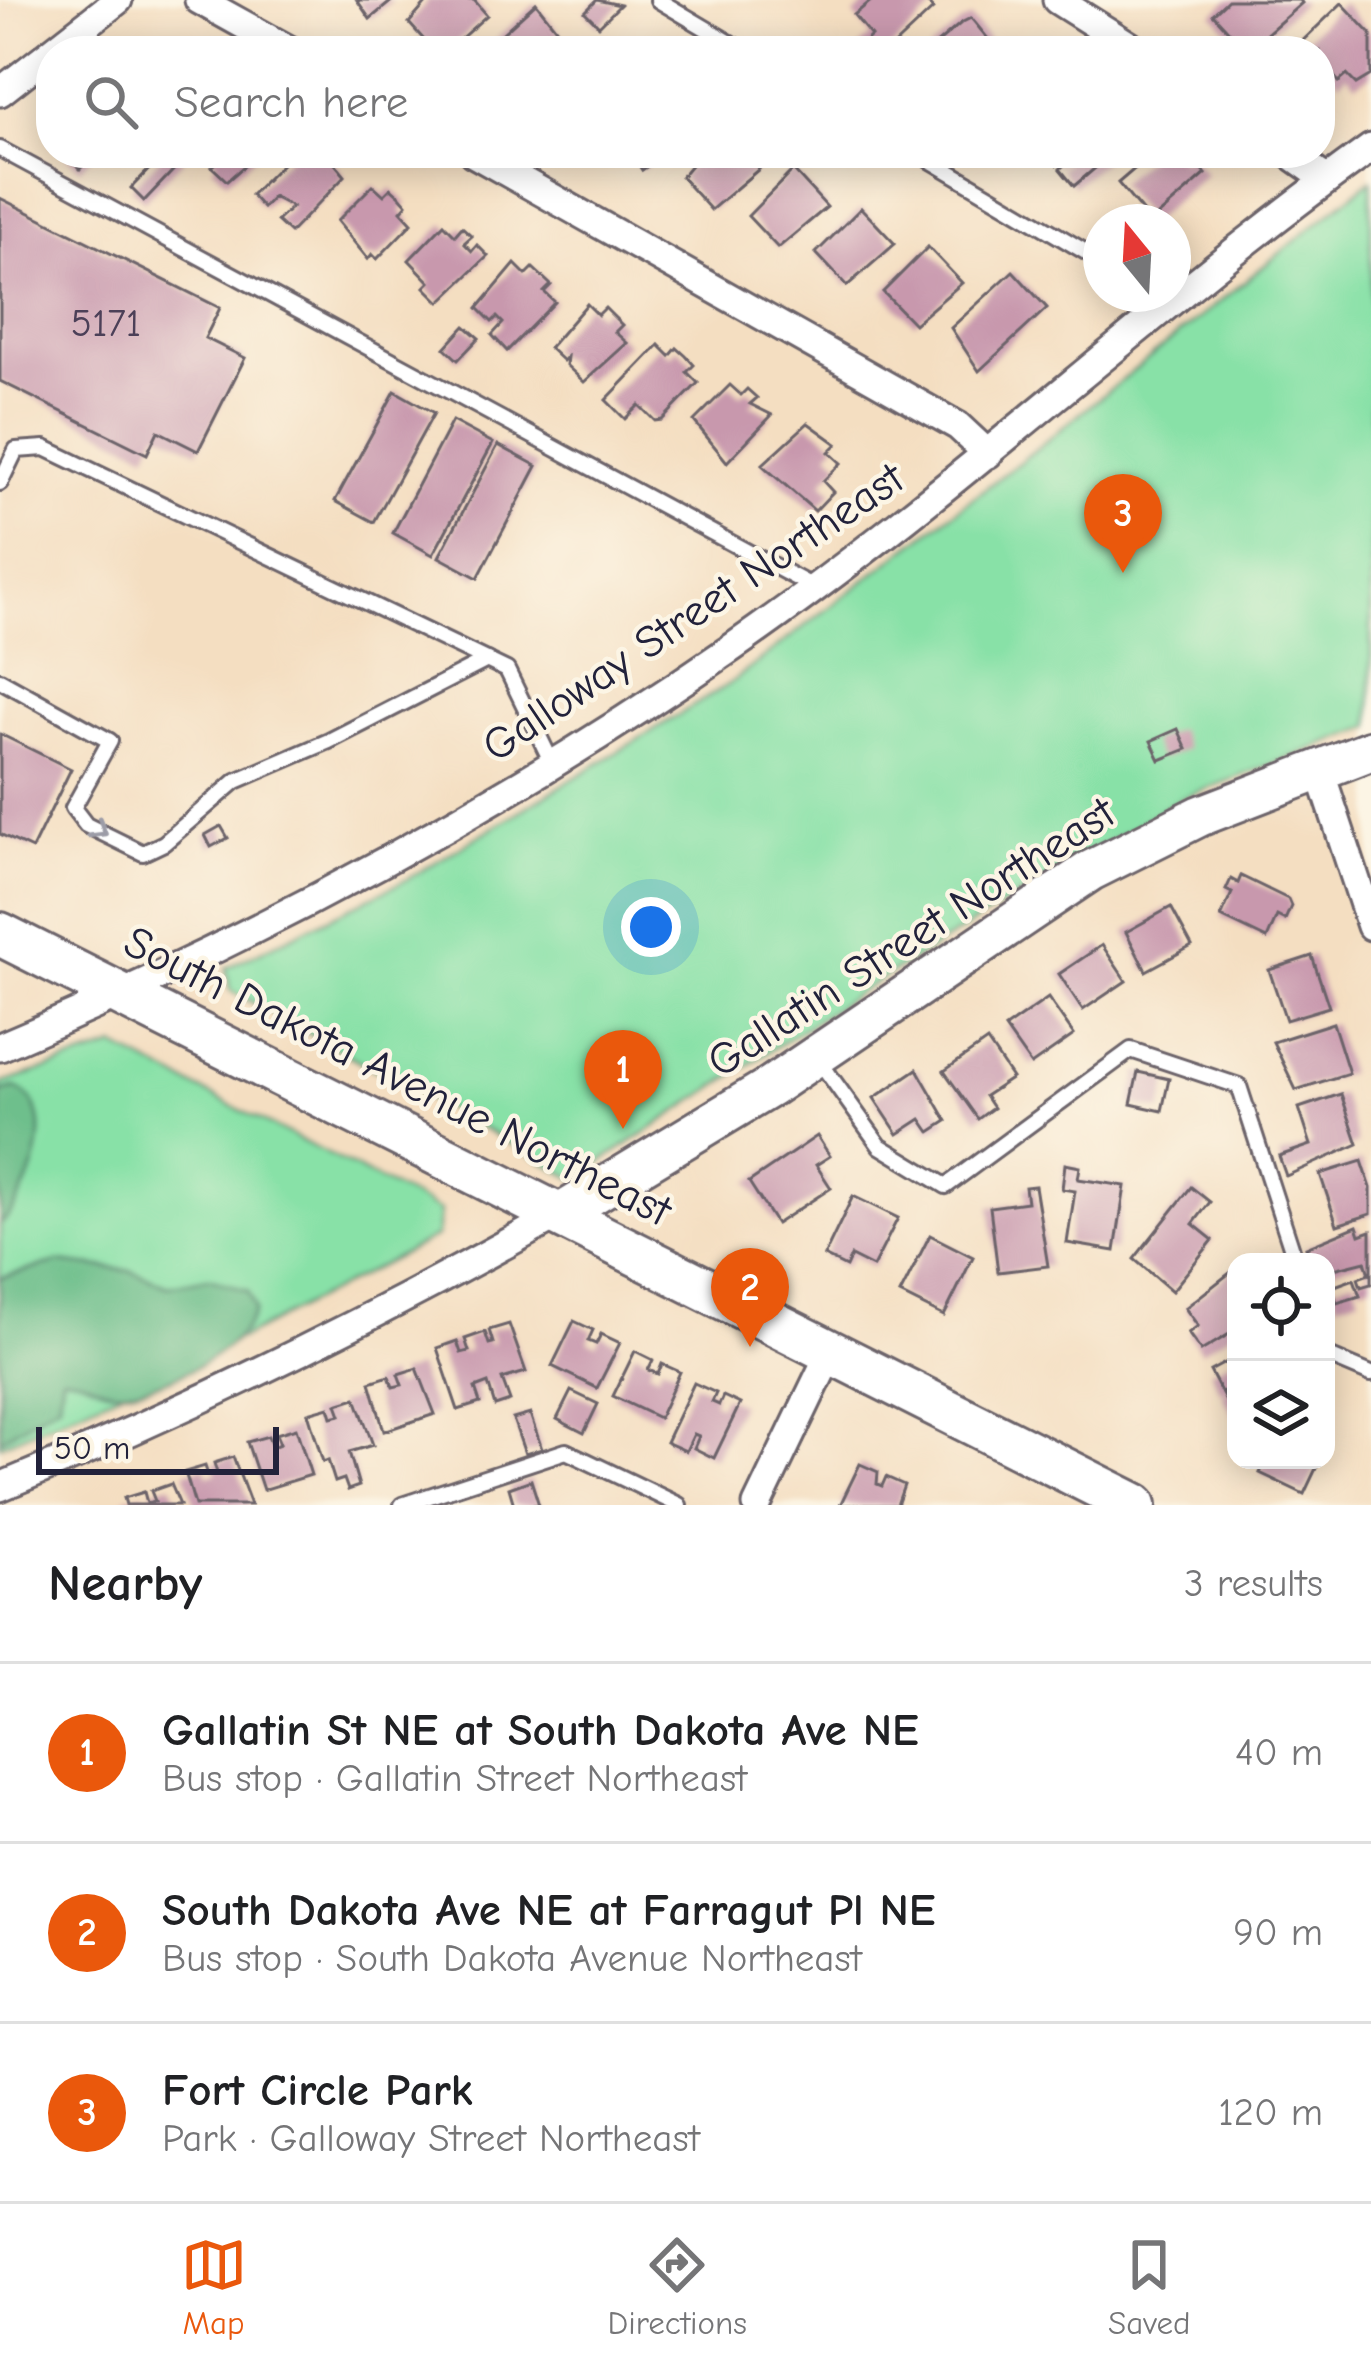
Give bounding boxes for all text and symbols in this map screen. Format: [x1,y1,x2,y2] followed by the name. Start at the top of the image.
[36,36,1335,168] search box
[78,69,144,135] icon: search
[174,76,408,128] text: Search here
[1083,204,1191,312] north arrow
[71,301,141,346] house number: 5171
[473,451,914,772] street label: Galloway Street Northeast
[1084,474,1162,573] pin: 3
[698,785,1125,1088] street label: Gallatin Street Northeast
[86,815,108,838] one-way arrow
[621,897,681,957] your location
[116,915,681,1237] street label: South Dakota Avenue Northeast
[584,1030,662,1129] pin: 1
[711,1248,789,1347] pin: 2
[1227,1253,1335,1469] map controls
[1227,1253,1335,1361] button: locate
[1227,1361,1335,1469] button: layers
[36,1421,279,1474] scale bar
[54,1429,130,1467] text: 50 m
[48,1554,202,1613] text: Nearby
[1184,1561,1323,1606] text: 3 results
[162,1704,919,1756] text: Gallatin St NE at South Dakota Ave NE
[79,1730,95,1775] text: 1
[1235,1730,1323,1775] text: 40 m
[162,1756,747,1801] text: Bus stop · Gallatin Street Northeast
[162,1884,936,1936] text: South Dakota Ave NE at Farragut Pl NE
[77,1910,97,1955] text: 2
[1233,1910,1323,1955] text: 90 m
[162,1936,862,1981] text: Bus stop · South Dakota Avenue Northeast
[162,2064,473,2116] text: Fort Circle Park
[77,2090,97,2135] text: 3
[1218,2090,1323,2135] text: 120 m
[162,2116,700,2161] text: Park · Galloway Street Northeast
[181,2232,247,2342] tab: Map
[608,2232,747,2342] tab: Directions
[1108,2232,1190,2342] tab: Saved

